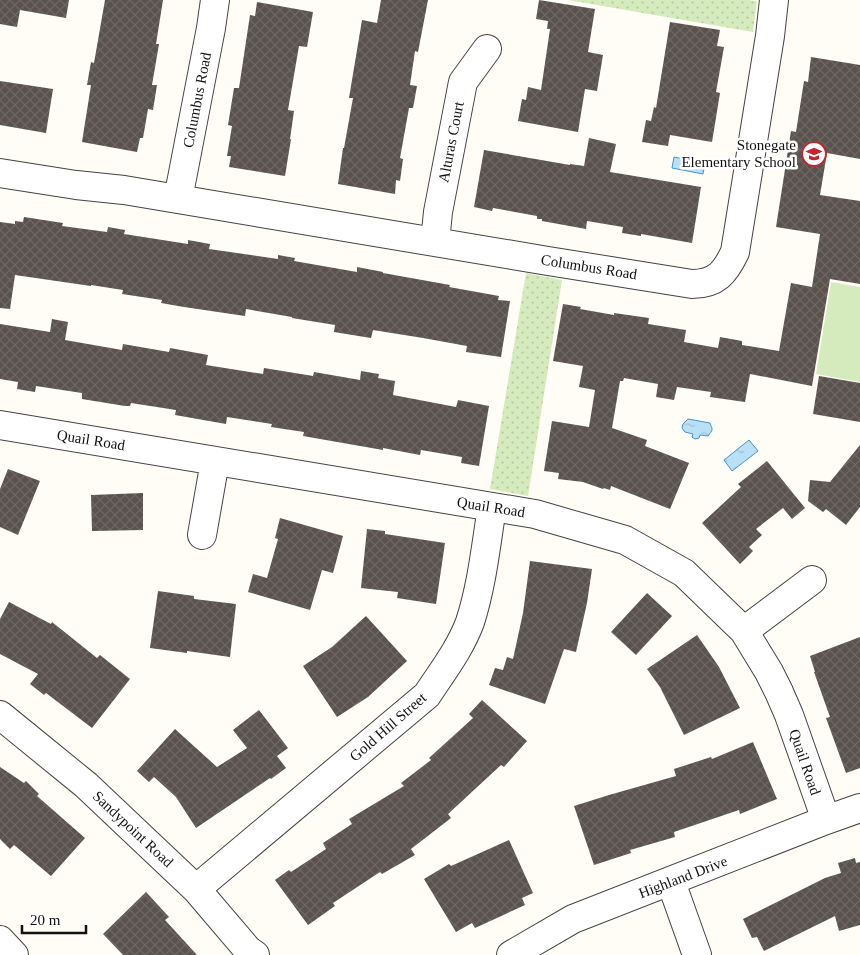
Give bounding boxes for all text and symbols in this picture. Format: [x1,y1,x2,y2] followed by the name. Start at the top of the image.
[180,50,214,149] street label: Columbus Road
[435,99,467,184] street label: Alturas Court
[681,137,796,170] place label: Stonegate Elementary School
[801,141,827,167] school or university icon: Stonegate Elementary School
[540,252,639,283] street label: Columbus Road
[56,427,127,453] street label: Quail Road
[456,494,527,520] street label: Quail Road
[347,689,430,764] street label: Gold Hill Street
[786,727,824,798] street label: Quail Road
[90,788,177,871] street label: Sandypoint Road
[636,853,730,901] street label: Highland Drive
[22,902,86,934] scale bar
[30,912,61,928] text: 20 m

